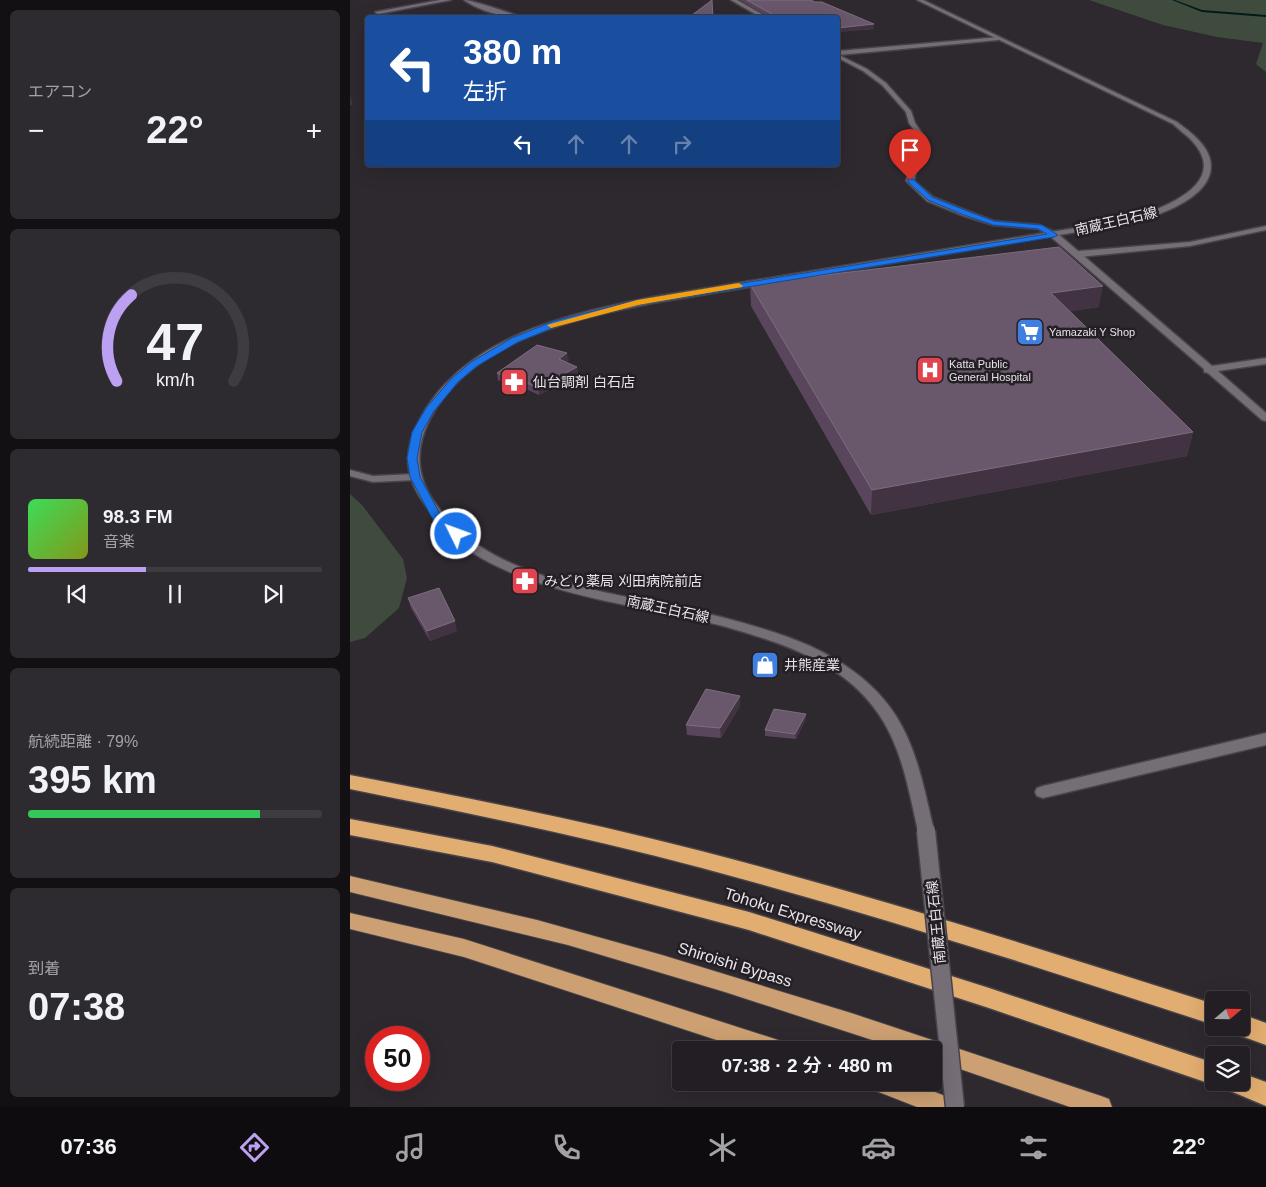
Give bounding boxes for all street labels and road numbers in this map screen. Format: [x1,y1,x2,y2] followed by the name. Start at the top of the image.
[1073,204,1159,238] street label: 南蔵王白石線
[625,592,711,626] street label: 南蔵王白石線
[924,879,948,965] street label: 南蔵王白石線
[722,885,863,942] street label: Tohoku Expressway
[676,939,794,990] street label: Shiroishi Bypass

